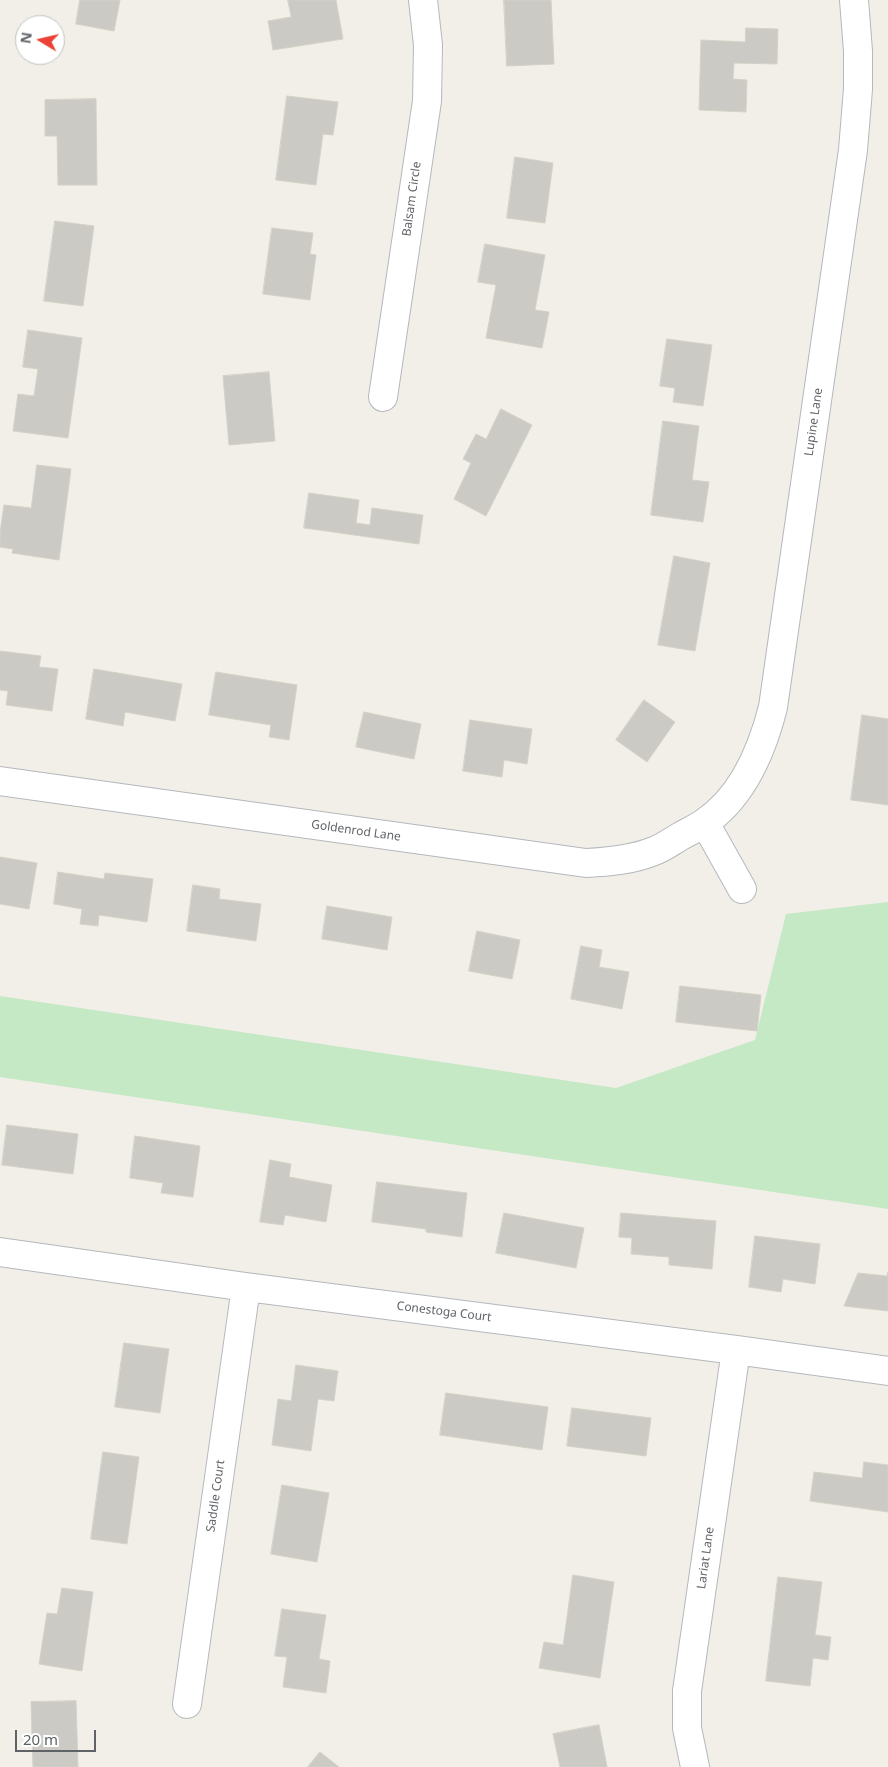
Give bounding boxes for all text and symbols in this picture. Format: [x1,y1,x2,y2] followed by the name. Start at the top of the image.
[15,15,65,65] north arrow
[15,31,36,45] text: N
[400,161,424,237] street label: Balsam Circle
[802,387,826,457] street label: Lupine Lane
[310,818,402,844] street label: Goldenrod Lane
[396,1299,492,1325] street label: Conestoga Court
[204,1459,228,1533] street label: Saddle Court
[695,1526,717,1590] street label: Lariat Lane
[18,1720,99,1752] scale bar
[23,1729,58,1749] text: 20 m

